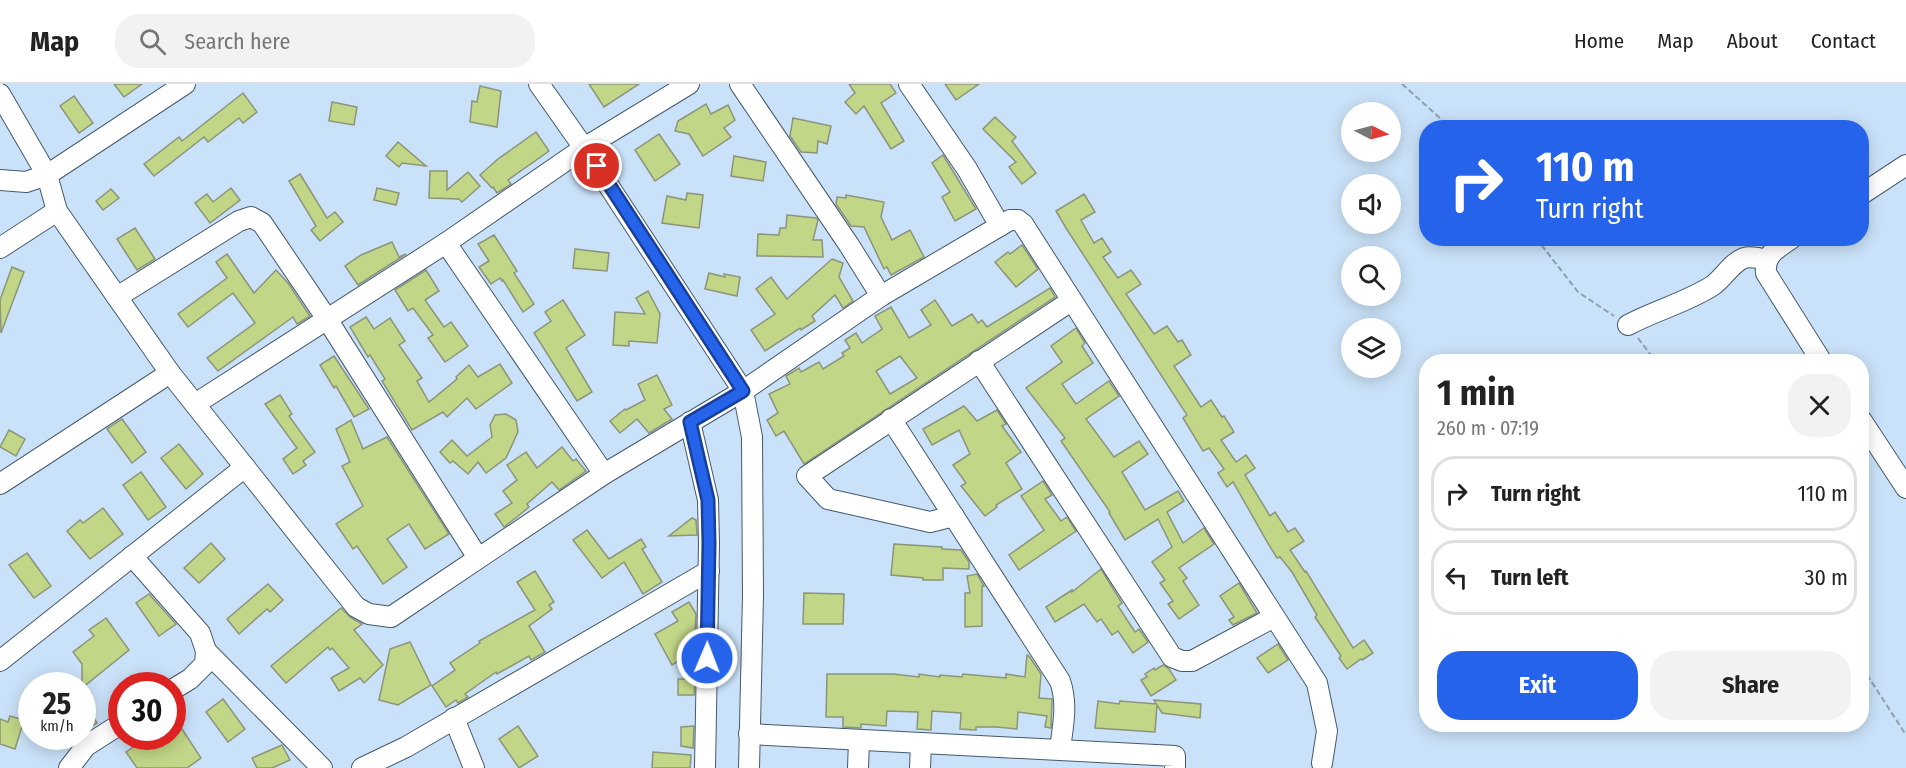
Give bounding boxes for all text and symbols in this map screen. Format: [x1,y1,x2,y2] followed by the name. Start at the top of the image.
[115,14,535,68] search box
[30,25,79,58] text: Map
[136,25,169,58] icon: search
[184,28,290,55] text: Search here
[1574,28,1624,54] text: Home
[1657,28,1694,54] text: Map
[1727,28,1778,54] text: About
[1811,28,1876,54] text: Contact
[1341,102,1401,162] north arrow
[1341,102,1401,378] map controls
[571,140,622,191] pin
[1536,142,1635,192] text: 110 m
[1437,144,1515,222] icon: right
[580,149,613,182] icon: arrive
[1341,174,1401,234] button: sound
[1536,193,1644,225] text: Turn right
[1341,246,1401,306] button: search
[1341,318,1401,378] button: layers
[1437,371,1515,415] text: 1 min
[1788,374,1851,437] button: close
[1437,416,1539,440] text: 260 m · 07:19
[1440,477,1473,510] icon: right
[1491,480,1580,507] text: Turn right
[1798,480,1848,507] text: 110 m
[1440,561,1473,594] icon: left
[1491,564,1569,591] text: Turn left
[1805,564,1848,591] text: 30 m
[675,626,739,690] position arrow
[1437,651,1638,720] button: Exit
[1650,651,1851,720] button: Share
[108,672,186,750] speed limit sign: 30
[43,686,71,722] text: 25
[40,717,74,735] text: km/h

